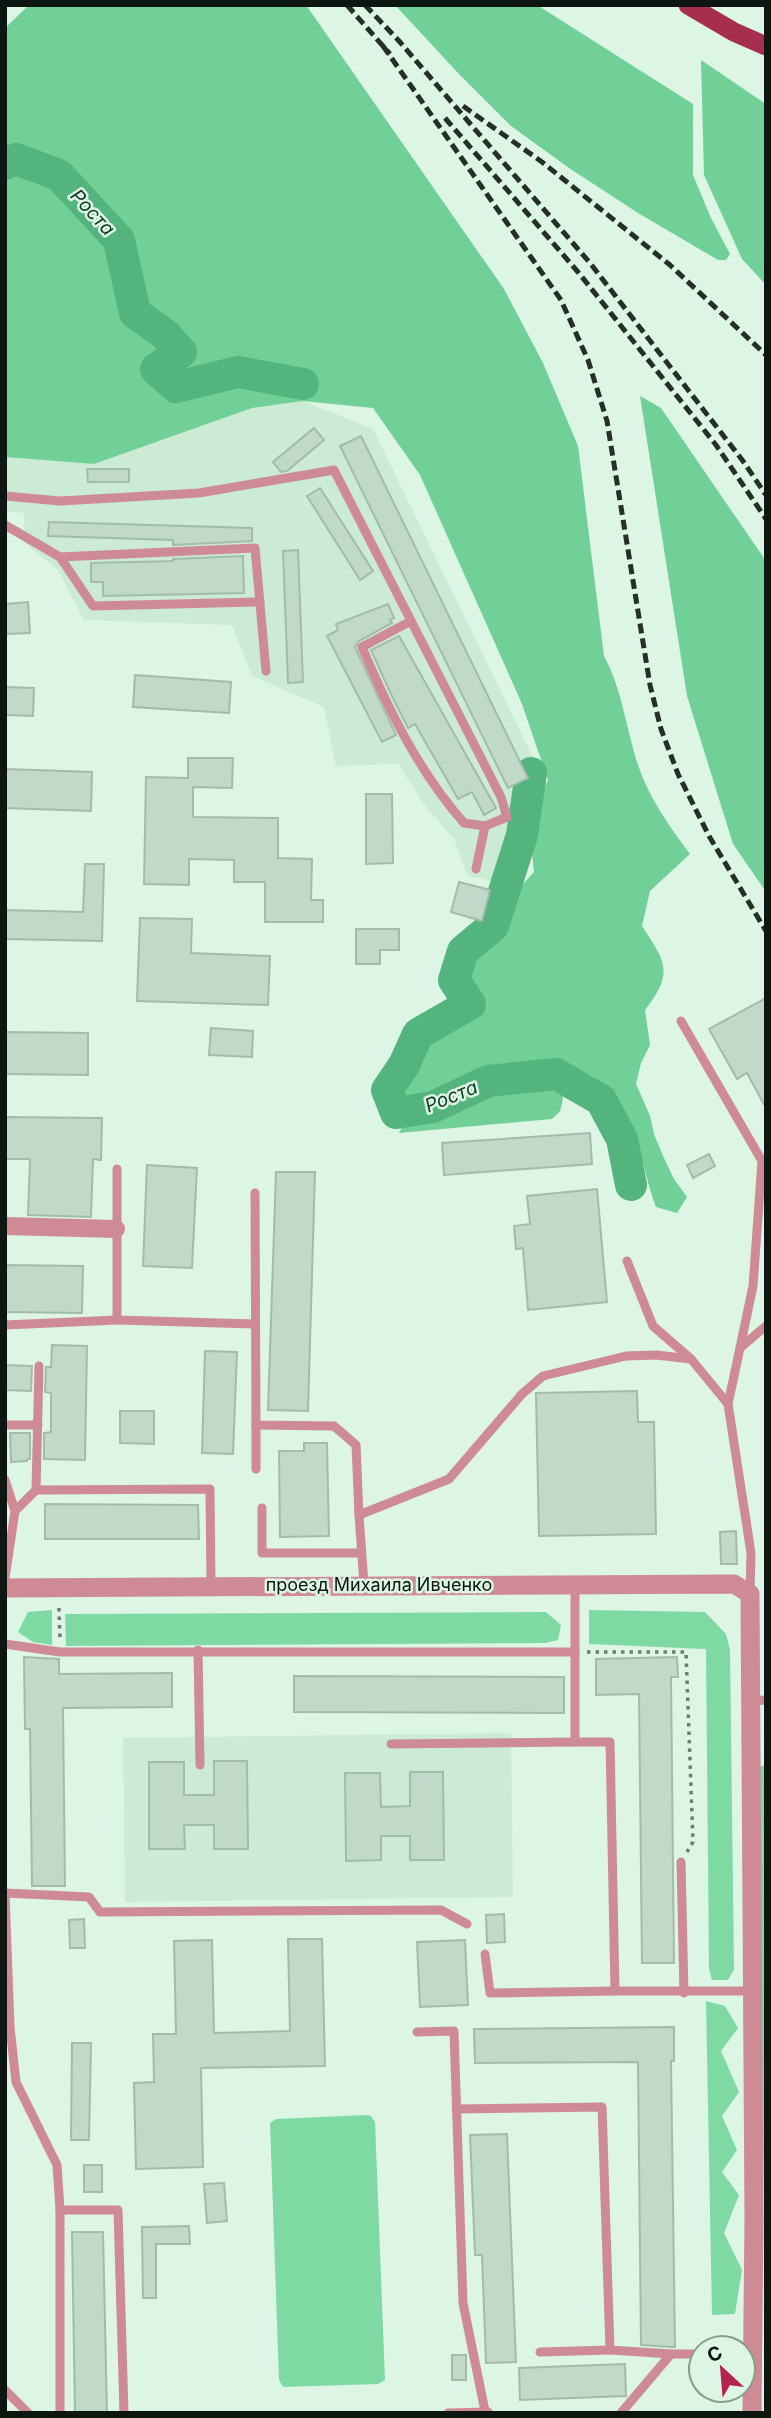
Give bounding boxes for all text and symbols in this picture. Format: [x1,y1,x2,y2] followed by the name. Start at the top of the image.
[66,184,120,240] water label: Роста
[421,1075,481,1117] water label: Роста
[266,1574,492,1595] street label: проезд Михаила Ивченко
[687,2334,757,2404] north arrow
[703,2341,726,2368] text: С

